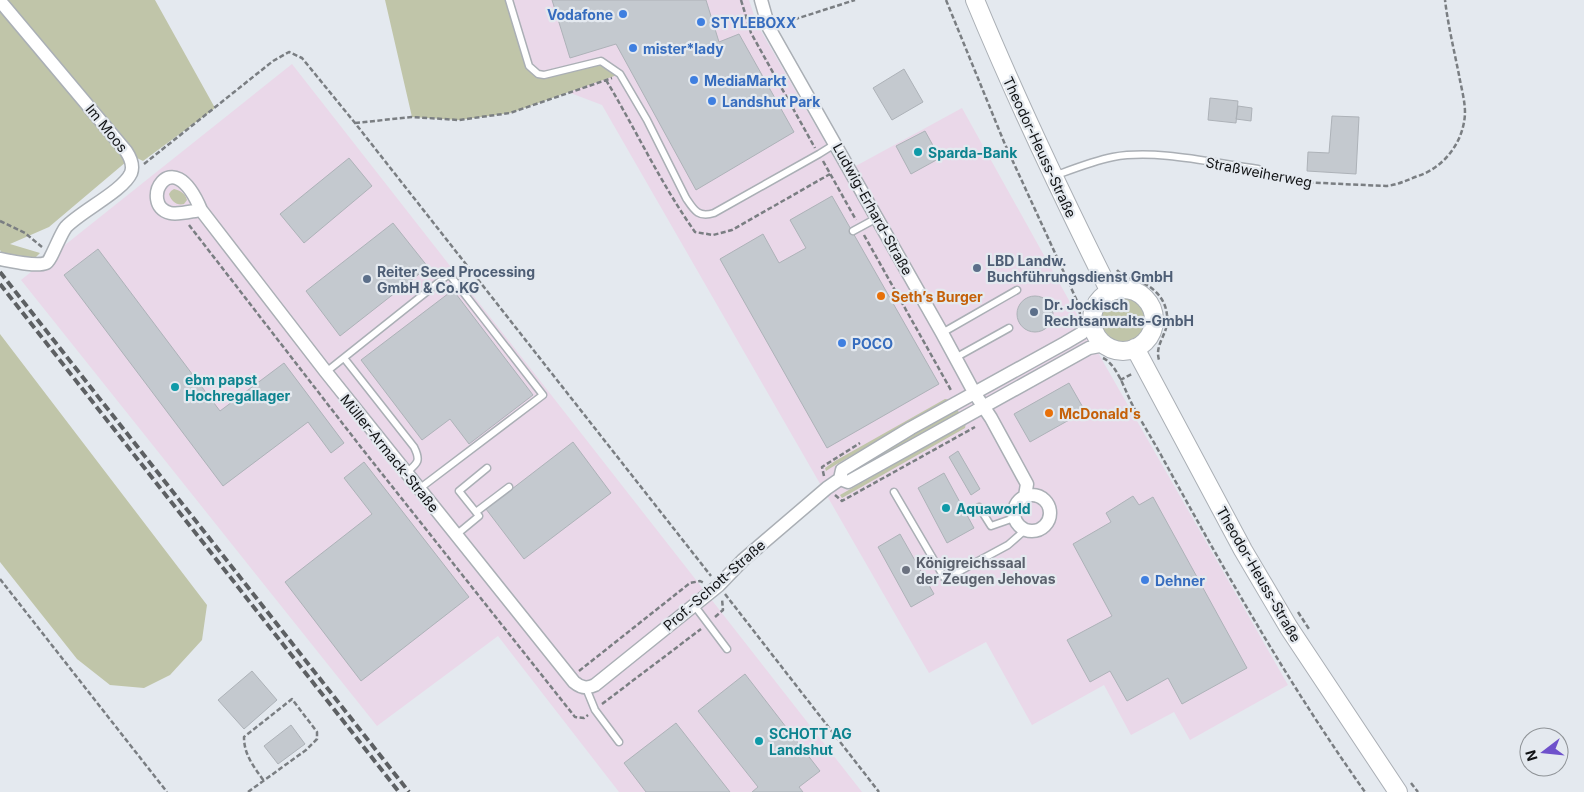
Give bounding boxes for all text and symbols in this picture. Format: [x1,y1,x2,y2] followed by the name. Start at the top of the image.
[547,6,613,23] place label: Vodafone
[617,8,629,20] marker: Vodafone
[711,14,796,31] place label: STYLEBOXX
[695,16,707,28] marker: STYLEBOXX
[643,40,724,57] place label: mister*lady
[627,42,639,54] marker: mister*lady
[704,72,786,89] place label: MediaMarkt
[688,74,700,86] marker: MediaMarkt
[1000,74,1080,220] street label: Theodor-Heuss-Straße
[722,93,821,110] place label: Landshut Park
[706,95,718,107] marker: Landshut Park
[83,101,131,155] street label: Im Moos
[830,140,916,278] street label: Ludwig-Erhard-Straße
[928,144,1018,161] place label: Sparda-Bank
[912,146,924,158] marker: Sparda-Bank
[1204,153,1314,191] street label: Straßweiherweg
[987,252,1173,285] place label: LBD Landw. Buchführungsdienst GmbH
[971,262,983,274] marker: LBD Landw. Buchführungsdienst GmbH
[377,263,535,296] place label: Reiter Seed Processing GmbH & Co.KG
[361,273,373,285] marker: Reiter Seed Processing GmbH & Co.KG
[891,288,983,305] place label: Seth’s Burger
[875,290,887,302] marker: Seth’s Burger
[1044,296,1194,329] place label: Dr. Jockisch Rechtsanwalts-GmbH
[1028,306,1040,318] marker: Dr. Jockisch Rechtsanwalts-GmbH
[852,335,893,352] place label: POCO
[836,337,848,349] marker: POCO
[185,371,291,404] place label: ebm papst Hochregallager
[169,381,181,393] marker: ebm papst Hochregallager
[337,391,443,515] street label: Müller-Armack-Straße
[1059,405,1141,422] place label: McDonald's
[1043,407,1055,419] marker: McDonald's
[956,500,1031,517] place label: Aquaworld
[940,502,952,514] marker: Aquaworld
[1213,503,1305,645] street label: Theodor-Heuss-Straße
[660,536,768,634] street label: Prof.-Schott-Straße
[916,554,1056,587] place label: Königreichssaal der Zeugen Jehovas
[900,564,912,576] marker: Königreichssaal der Zeugen Jehovas
[1155,572,1205,589] place label: Dehner
[1139,574,1151,586] marker: Dehner
[769,725,852,758] place label: SCHOTT AG Landshut
[1519,727,1569,777] north arrow
[753,735,765,747] marker: SCHOTT AG Landshut
[1521,748,1541,763] text: N

